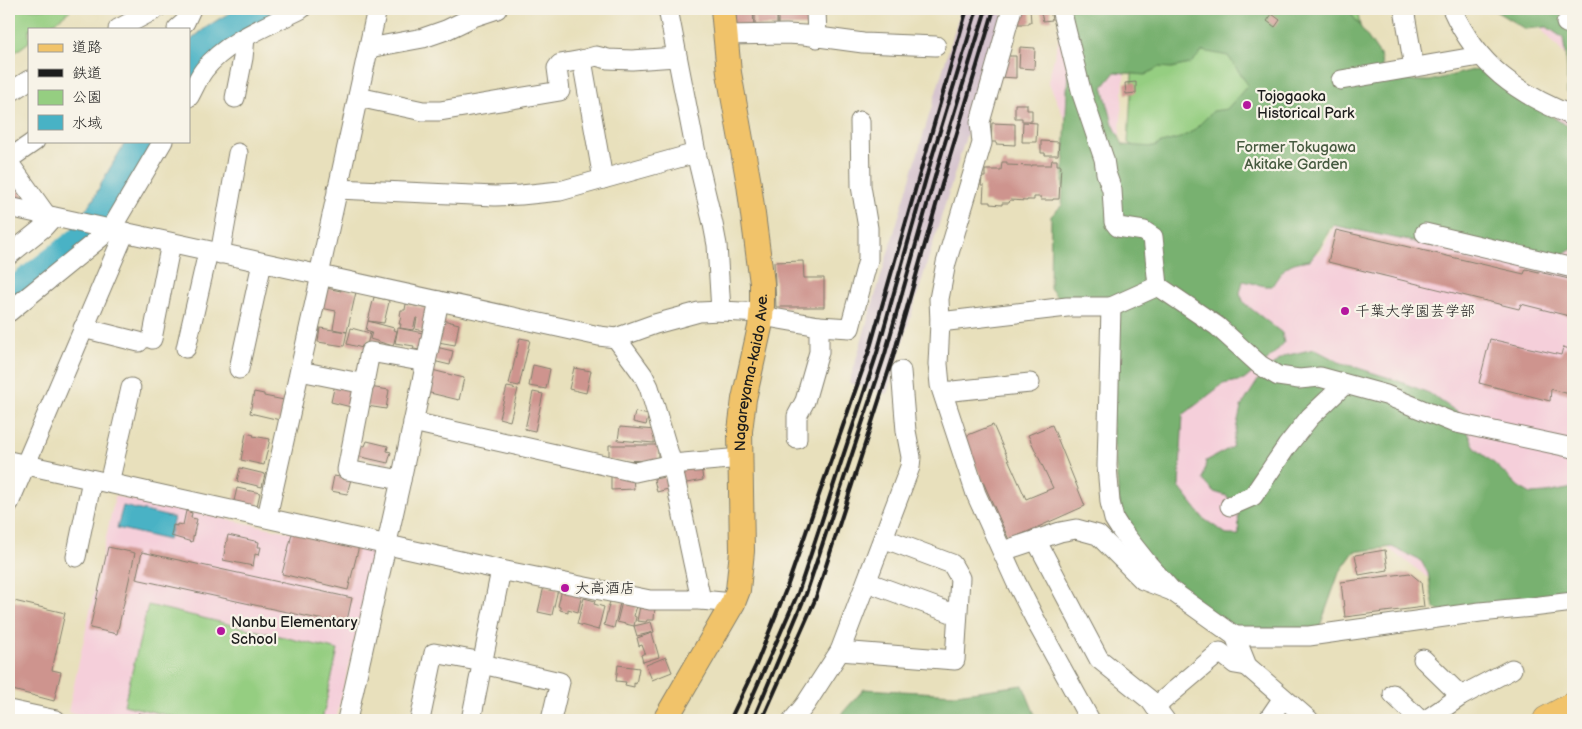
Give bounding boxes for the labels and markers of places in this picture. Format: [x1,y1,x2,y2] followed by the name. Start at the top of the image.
[1257,87,1355,123] place label: Tojogaoka Historical Park
[1241,99,1253,111] marker: Tojogaoka Historical Park
[1355,302,1475,321] place label: 千葉大学園芸学部
[1339,305,1351,317] marker: 千葉大学園芸学部
[575,579,635,598] place label: 大高酒店
[559,582,571,594] marker: 大高酒店
[231,613,358,649] place label: Nanbu Elementary School
[215,625,227,637] marker: Nanbu Elementary School

